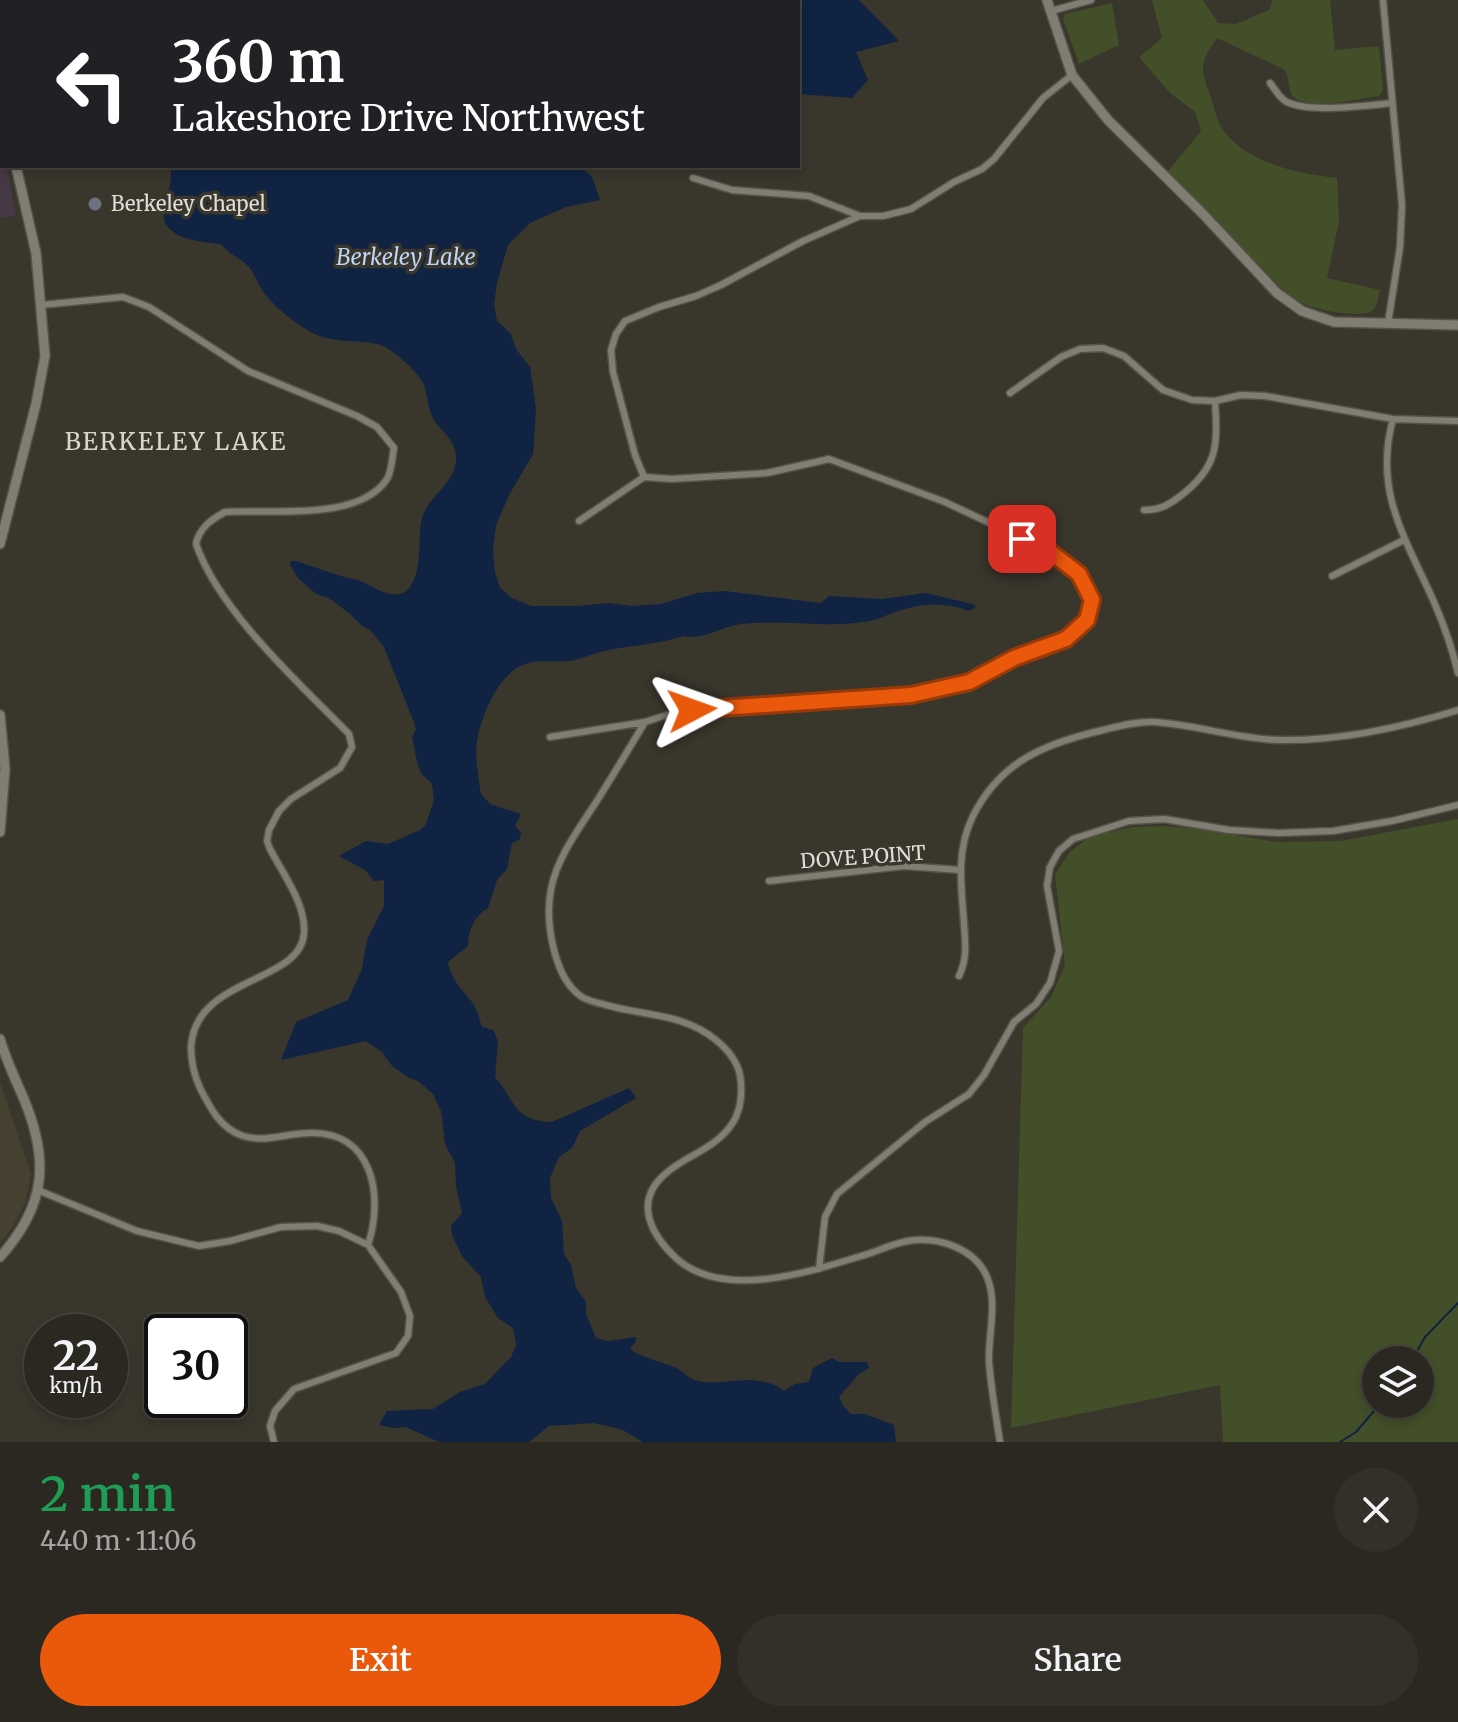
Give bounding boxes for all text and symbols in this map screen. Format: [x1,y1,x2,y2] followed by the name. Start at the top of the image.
[172,27,344,97] text: 360 m
[40,32,144,136] icon: left
[172,96,645,141] text: Lakeshore Drive Northwest
[111,191,266,216] place label: Berkeley Chapel
[86,195,104,213] marker: Berkeley Chapel
[336,243,476,271] water label: Berkeley Lake
[65,426,287,457] district label: BERKELEY LAKE
[988,505,1056,573] pin
[1000,517,1044,561] icon: arrive
[650,668,734,752] position arrow
[799,840,927,873] street label: DOVE POINT
[144,1314,248,1418] speed limit sign: 30
[53,1331,99,1381] text: 22
[1362,1346,1434,1418] map controls
[1362,1346,1434,1418] button: layers
[50,1373,102,1398] text: km/h
[40,1464,176,1524] text: 2 min
[1334,1468,1418,1552] button: close
[40,1524,196,1557] text: 440 m · 11:06
[40,1614,721,1706] button: Exit
[737,1614,1418,1706] button: Share

